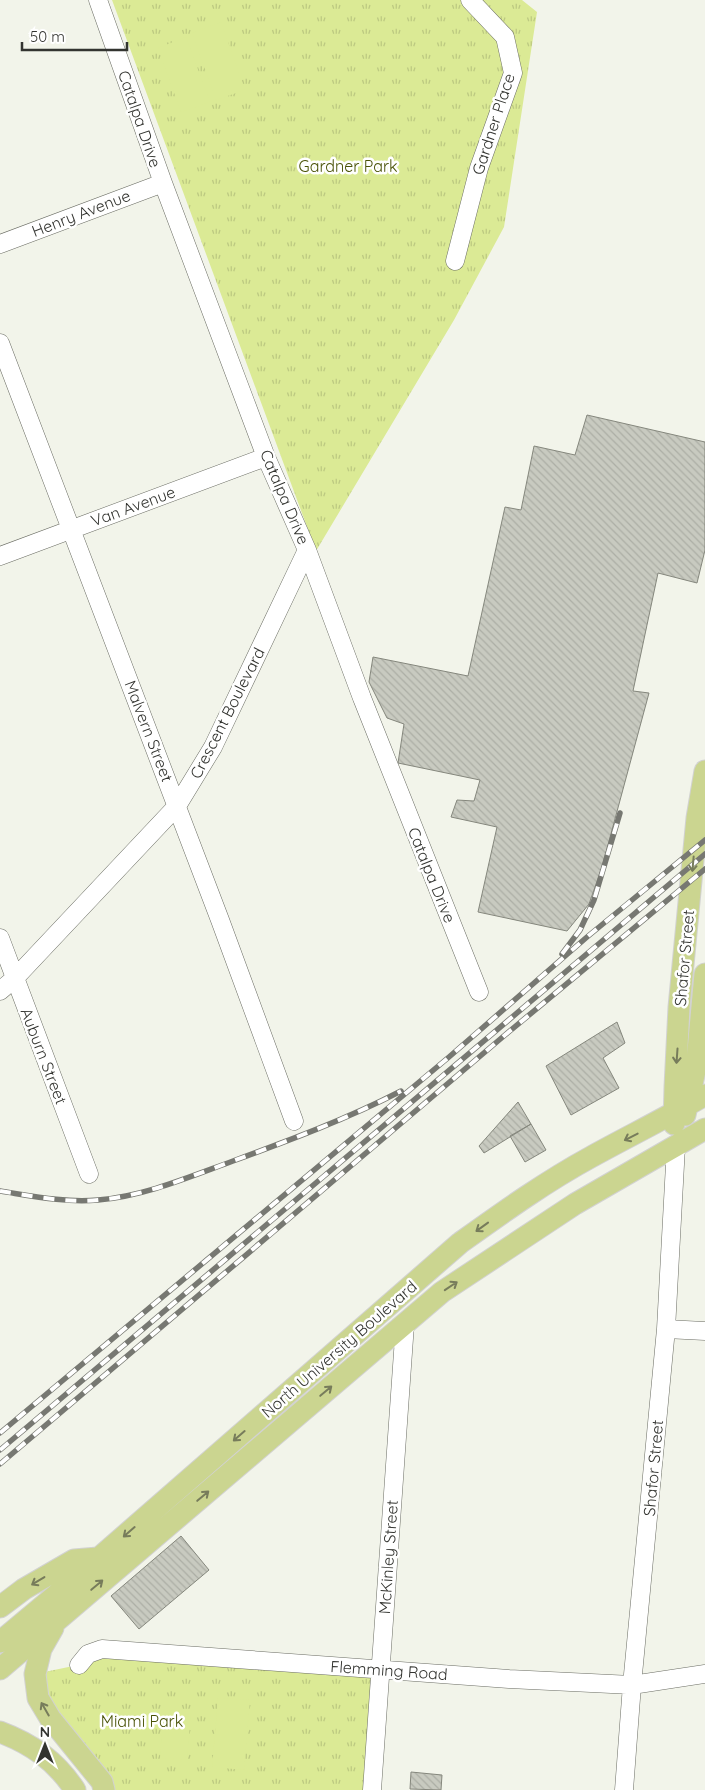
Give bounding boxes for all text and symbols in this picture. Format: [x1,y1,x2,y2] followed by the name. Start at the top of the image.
[22,20,128,52] scale bar
[30,27,65,46] text: 50 m
[114,68,166,170] street label: Catalpa Drive
[467,71,519,177] street label: Gardner Place
[298,156,398,176] park label: Gardner Park
[29,185,133,241] street label: Henry Avenue
[256,447,314,547] street label: Catalpa Drive
[88,481,178,531] street label: Van Avenue
[185,644,269,782] street label: Crescent Boulevard
[120,677,178,785] street label: Malvern Street
[404,824,460,926] street label: Catalpa Drive
[688,855,698,871] one-way arrow
[670,909,698,1007] street label: Shafor Street
[16,1005,72,1107] street label: Auburn Street
[672,1048,681,1064] one-way arrow
[623,1132,638,1142] one-way arrow
[476,1222,489,1233] one-way arrow
[257,1276,421,1422] street label: North University Boulevard
[444,1281,458,1292] one-way arrow
[320,1385,333,1397] one-way arrow
[639,1419,667,1517] street label: Shafor Street
[233,1430,246,1441] one-way arrow
[196,1491,209,1502] one-way arrow
[374,1499,402,1615] street label: McKinley Street
[122,1526,135,1537] one-way arrow
[31,1576,46,1586] one-way arrow
[91,1579,104,1591] one-way arrow
[330,1656,448,1684] street label: Flemming Road
[39,1702,49,1716] one-way arrow
[101,1711,183,1731] park label: Miami Park
[20,1720,70,1770] north arrow
[40,1723,50,1741] text: N

